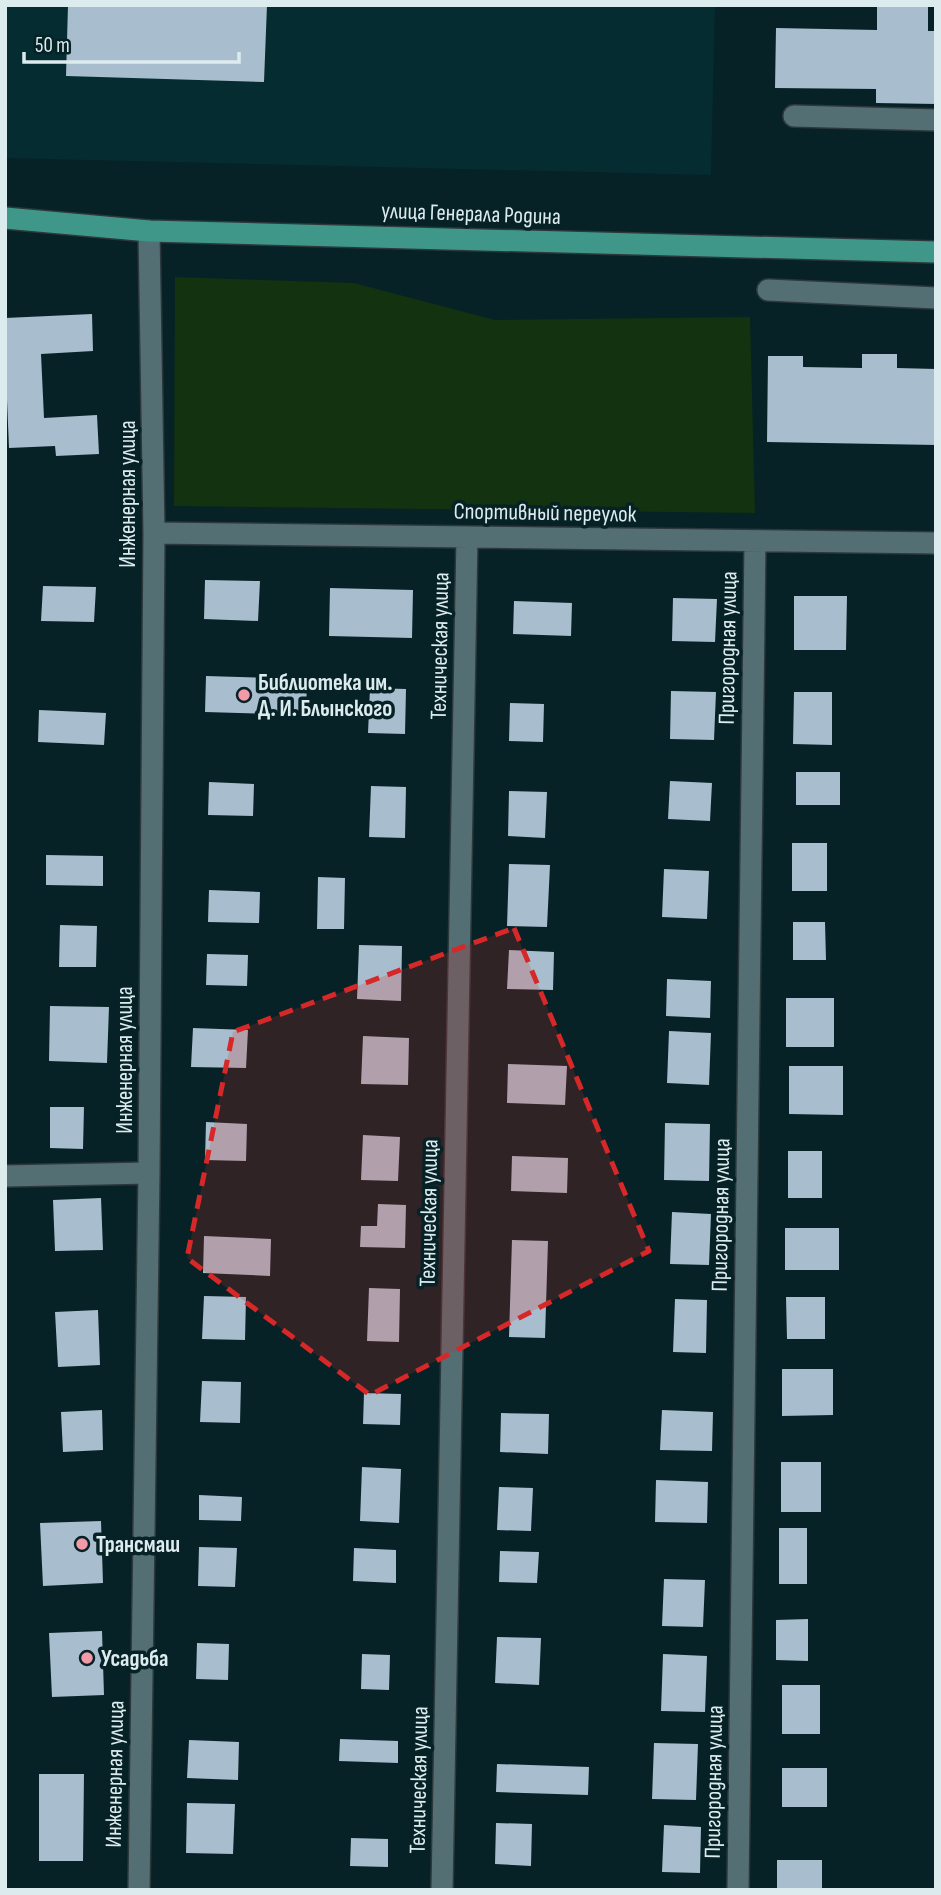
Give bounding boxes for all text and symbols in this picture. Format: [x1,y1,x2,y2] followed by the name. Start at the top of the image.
[24,21,240,65] scale bar
[35,33,70,58] text: 50 m
[381,197,561,231] street label: улица Генерала Родина
[114,420,142,568] street label: Инженерная улица
[453,497,637,529] street label: Спортивный переулок
[713,571,743,725] street label: Пригородная улица
[425,572,455,720] street label: Техническая улица
[258,669,392,723] place label: Библиотека им. Д. И. Блынского
[236,687,252,703] marker: Библиотека им. Д. И. Блынского
[111,986,139,1134] street label: Инженерная улица
[706,1138,736,1292] street label: Пригородная улица
[414,1139,444,1287] street label: Техническая улица
[96,1531,180,1559] place label: Трансмаш
[74,1536,90,1552] marker: Трансмаш
[101,1645,168,1673] place label: Усадьба
[79,1650,95,1666] marker: Усадьба
[100,1700,130,1848] street label: Инженерная улица
[699,1705,729,1859] street label: Пригородная улица
[404,1706,434,1854] street label: Техническая улица

